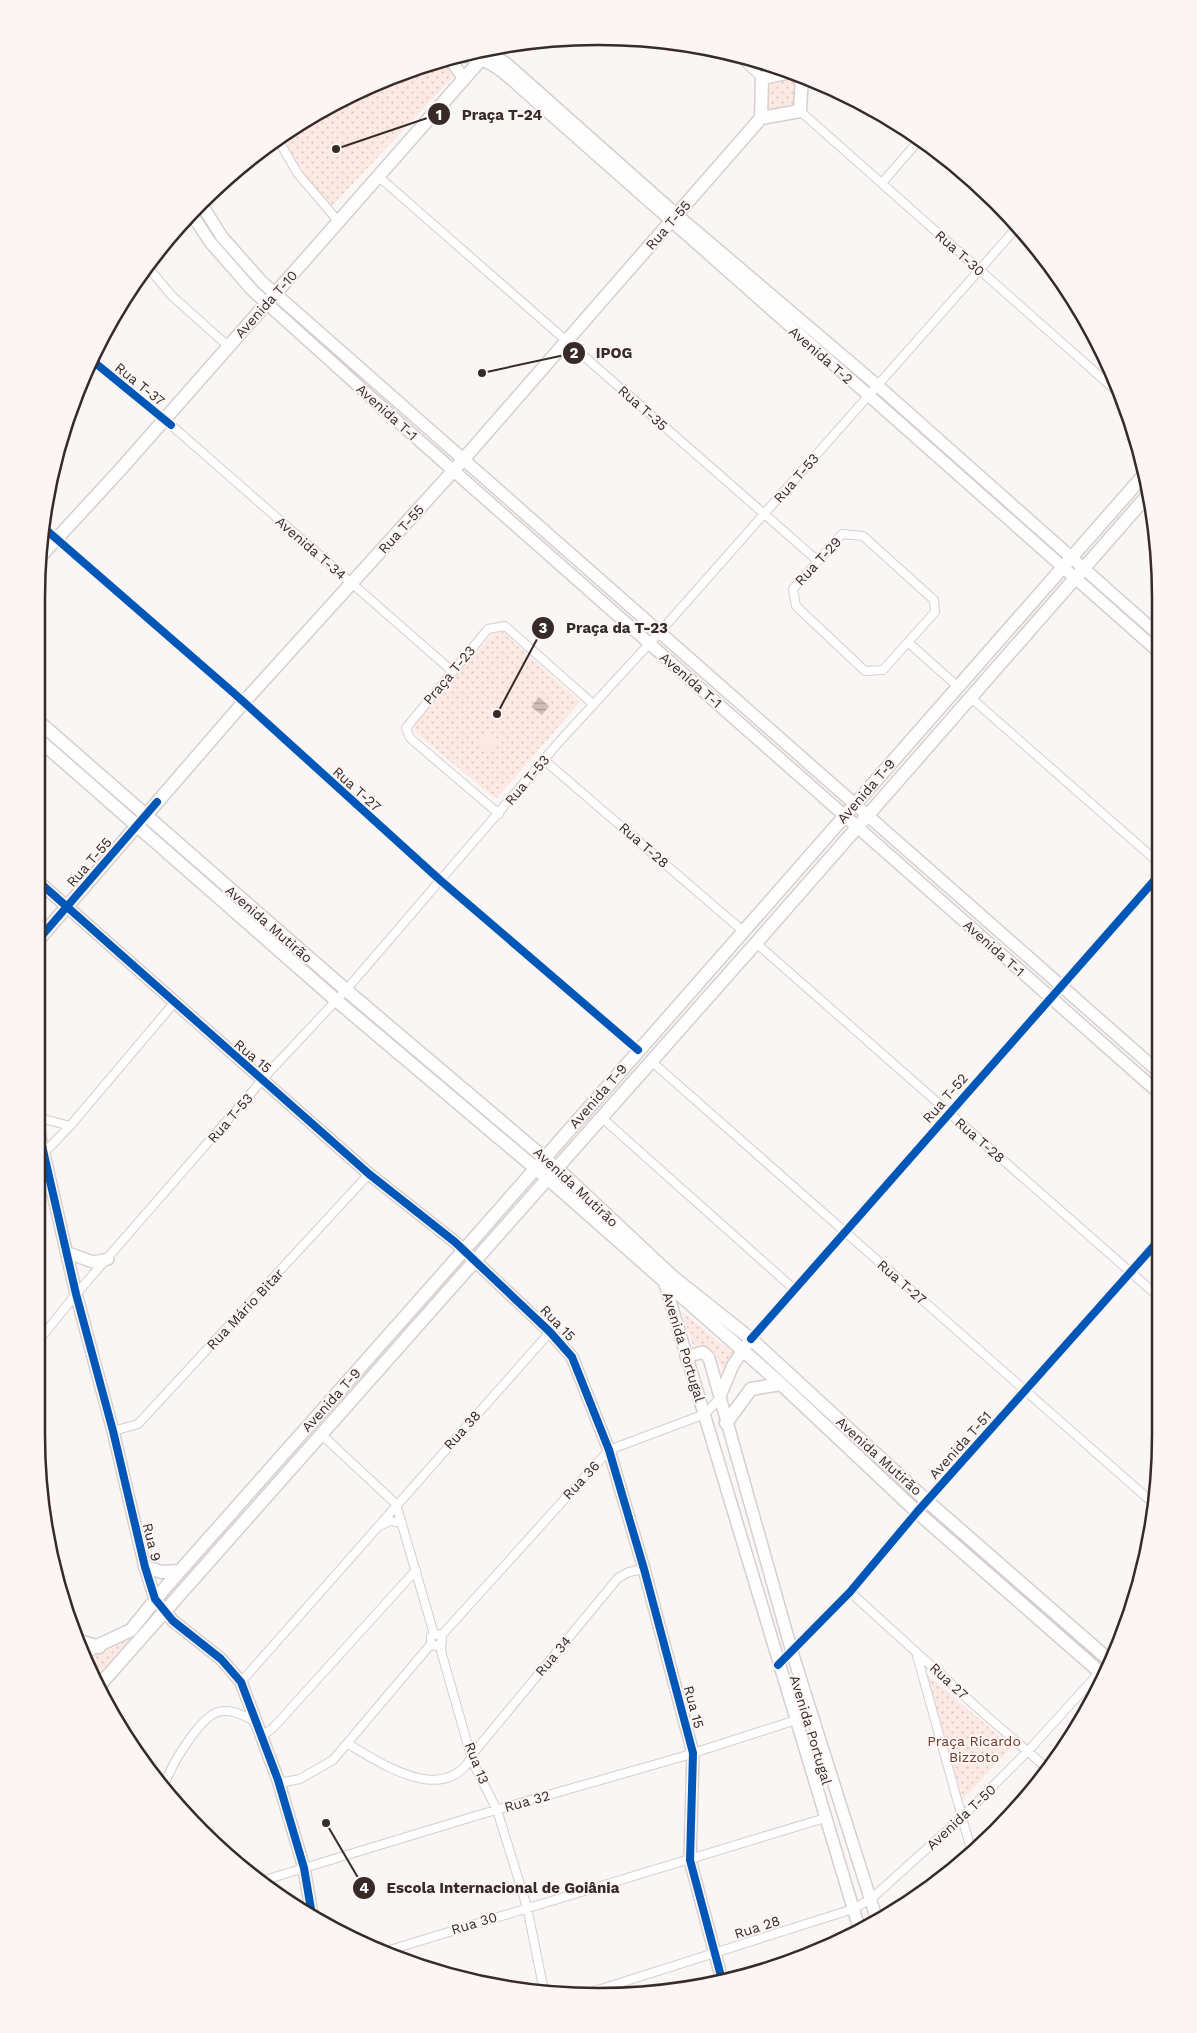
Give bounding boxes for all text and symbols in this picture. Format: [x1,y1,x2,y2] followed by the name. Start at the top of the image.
[427,99,552,129] callout: Praça T-24
[436,106,442,124] text: 1
[462,106,542,124] text: Praça T-24
[642,197,694,253] street label: Rua T-55
[932,227,988,279] street label: Rua T-30
[232,267,300,341] street label: Avenida T-10
[786,323,856,387] street label: Avenida T-2
[561,338,643,368] callout: IPOG
[570,344,579,362] text: 2
[596,344,632,362] text: IPOG
[112,359,168,409] street label: Rua T-37
[353,380,421,444] street label: Avenida T-1
[615,382,671,434] street label: Rua T-35
[770,450,822,506] street label: Rua T-53
[375,501,427,557] street label: Rua T-55
[272,513,350,583] street label: Avenida T-34
[792,533,844,589] street label: Rua T-29
[531,613,678,643] callout: Praça da T-23
[539,619,548,637] text: 3
[566,619,668,637] text: Praça da T-23
[420,642,478,708] street label: Praça T-23
[657,649,725,711] street label: Avenida T-1
[501,752,553,808] street label: Rua T-53
[834,756,898,826] street label: Avenida T-9
[330,763,384,815] street label: Rua T-27
[616,819,672,871] street label: Rua T-28
[63,834,115,890] street label: Rua T-55
[222,882,316,966] street label: Avenida Mutirão
[960,916,1028,980] street label: Avenida T-1
[231,1036,275,1076] street label: Rua 15
[566,1061,630,1131] street label: Avenida T-9
[919,1070,971,1126] street label: Rua T-52
[204,1090,256,1146] street label: Rua T-53
[952,1114,1008,1166] street label: Rua T-28
[530,1144,622,1230] street label: Avenida Mutirão
[874,1257,930,1308] street label: Rua T-27
[203,1265,287,1353] street label: Rua Mário Bitar
[660,1290,709,1405] street label: Avenida Portugal
[537,1302,579,1344] street label: Rua 15
[298,1365,364,1435] street label: Avenida T-9
[440,1407,484,1453] street label: Rua 38
[926,1408,994,1482] street label: Avenida T-51
[833,1413,925,1499] street label: Avenida Mutirão
[559,1457,603,1503] street label: Rua 36
[140,1521,164,1563] street label: Rua 9
[532,1633,574,1679] street label: Rua 34
[927,1659,971,1703] street label: Rua 27
[787,1673,836,1788] street label: Avenida Portugal
[681,1684,707,1730] street label: Rua 15
[927,1733,1021,1765] park label: Praça Ricardo Bizzoto
[462,1740,492,1786] street label: Rua 13
[923,1781,999,1853] street label: Avenida T-50
[502,1787,552,1815] street label: Rua 32
[351,1873,630,1903] callout: Escola Internacional de Goiânia
[359,1879,369,1897] text: 4
[387,1879,620,1897] text: Escola Internacional de Goiânia
[449,1908,499,1938] street label: Rua 30
[732,1912,782,1942] street label: Rua 28

